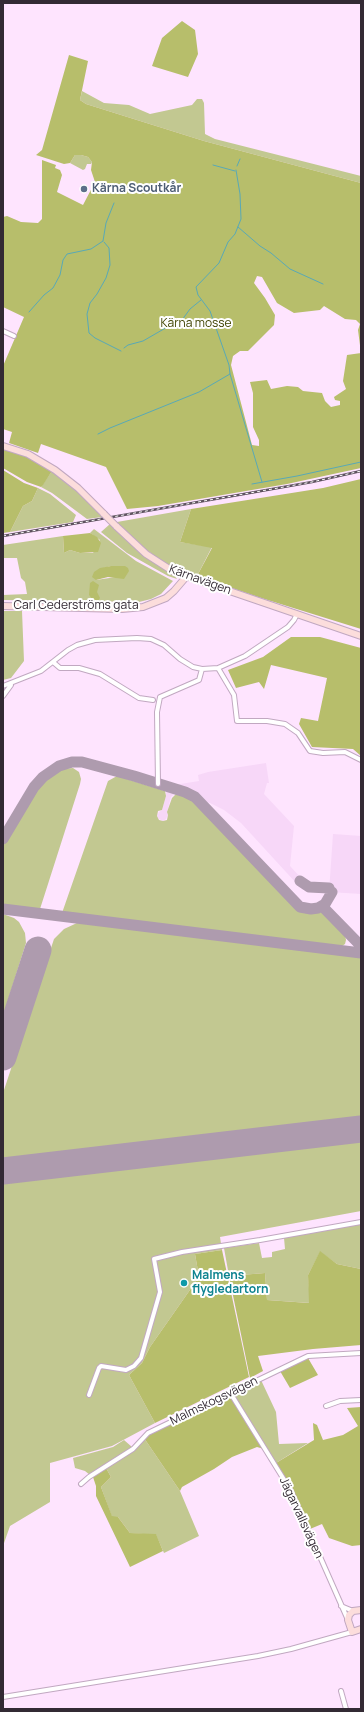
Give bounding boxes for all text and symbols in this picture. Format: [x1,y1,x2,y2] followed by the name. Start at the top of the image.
[92,182,181,196] place label: Kärna Scoutkår
[79,184,89,194] marker: Kärna Scoutkår
[160,317,232,331] park label: Kärna mosse
[167,562,233,598] street label: Kärnavägen
[13,599,139,613] street label: Carl Cederströms gata
[192,1269,268,1297] place label: Malmens flygledartorn
[179,1278,189,1288] marker: Malmens flygledartorn
[168,1374,260,1428] street label: Malmskogsvägen
[276,1475,326,1561] street label: Jägarvallsvägen

